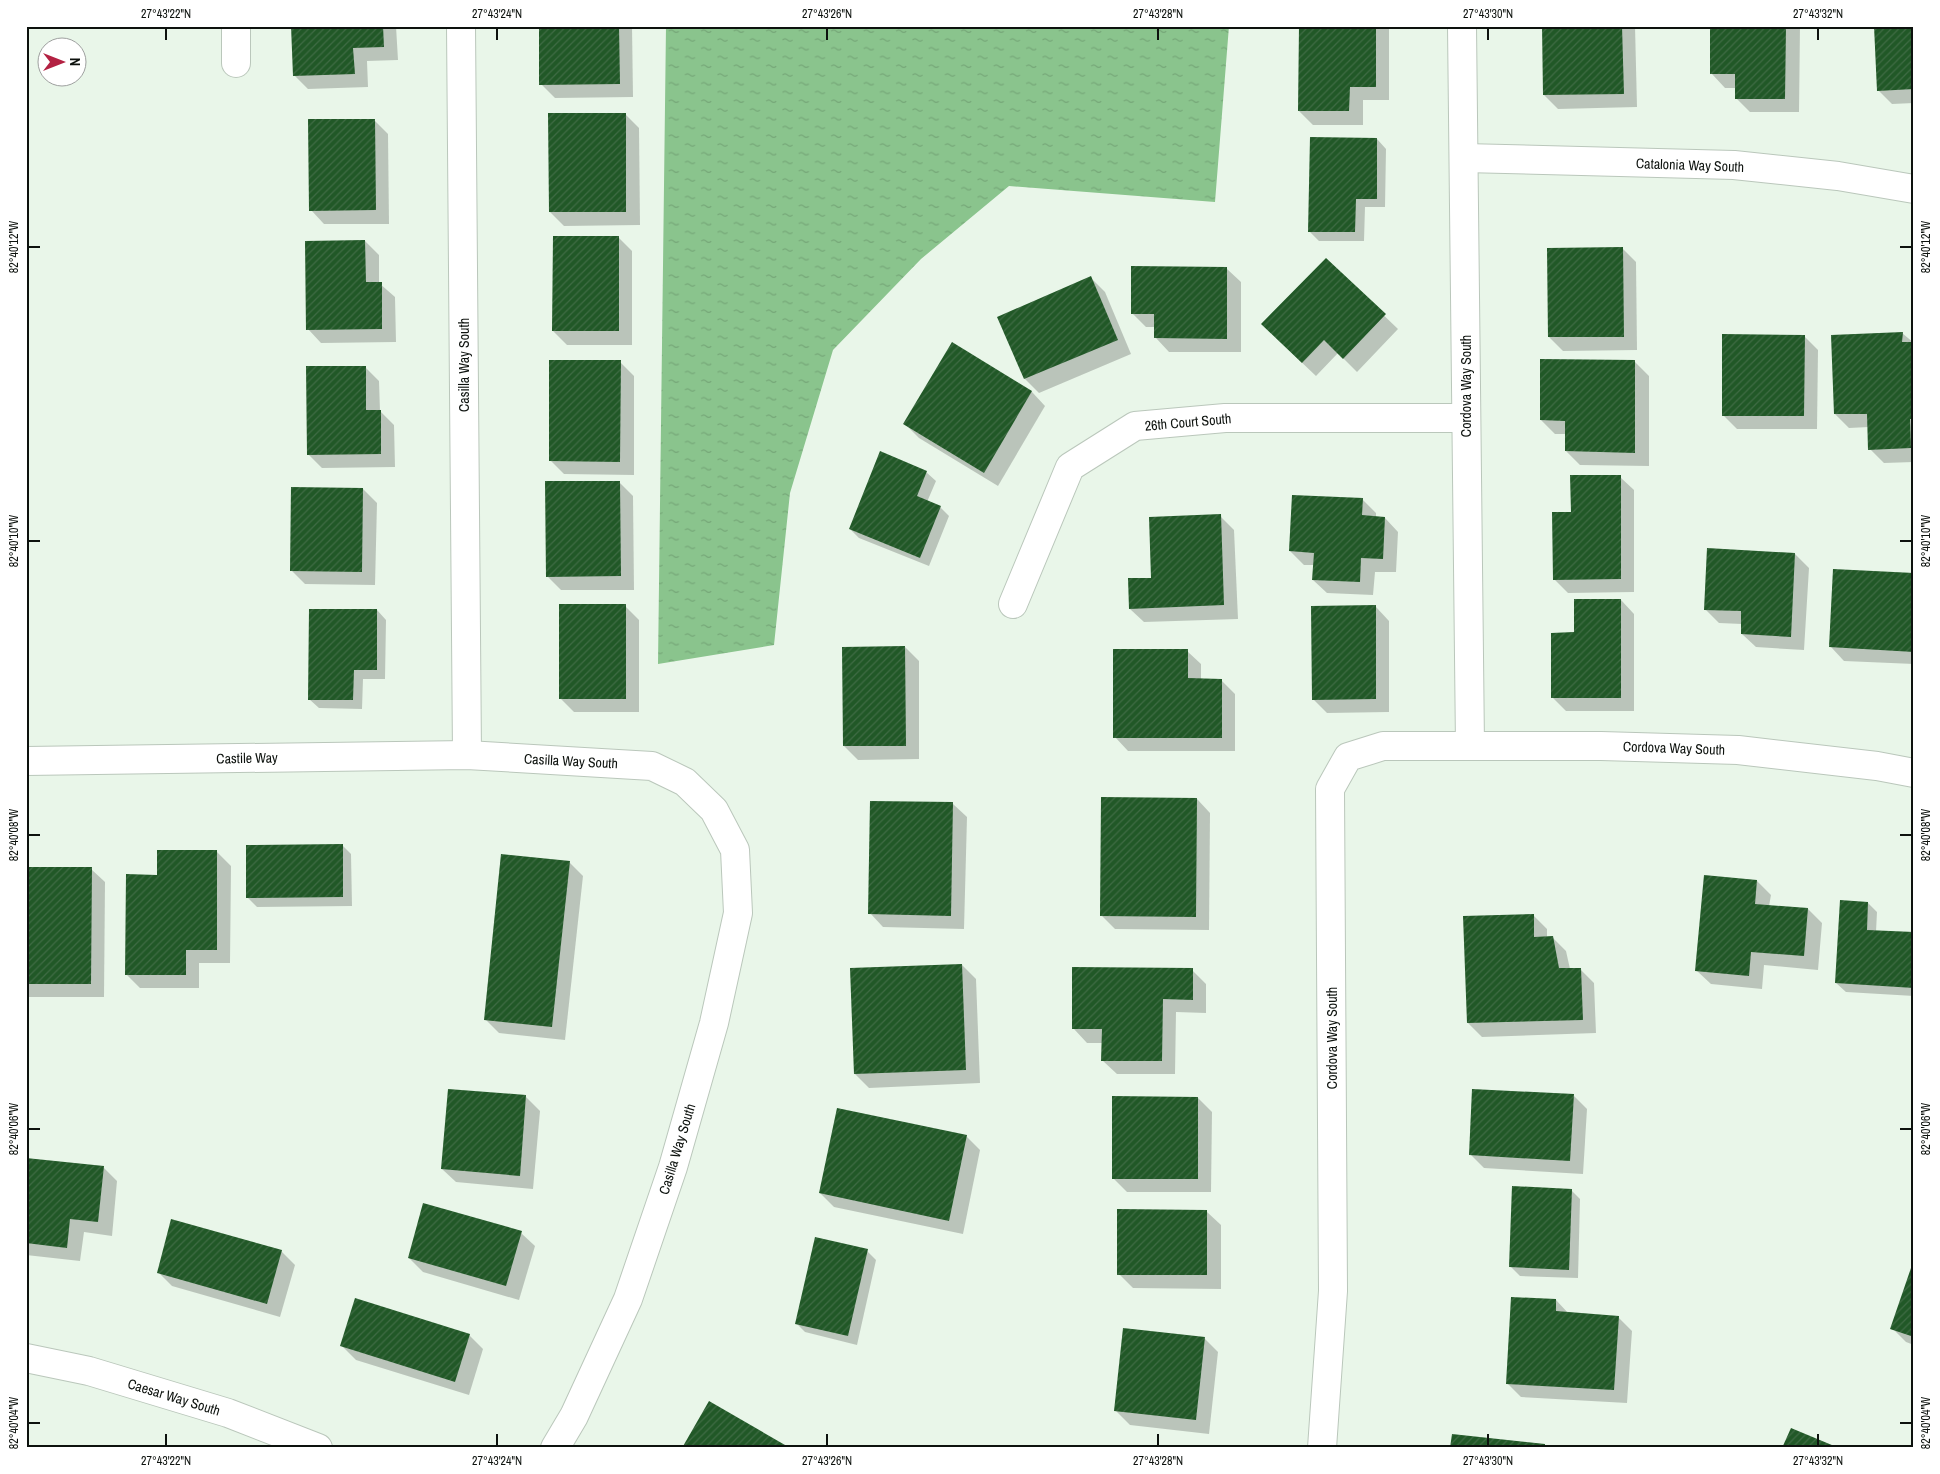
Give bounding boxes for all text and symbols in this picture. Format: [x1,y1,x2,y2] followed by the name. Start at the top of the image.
[141,6,191,22] text: 27°43'22"N
[472,6,522,22] text: 27°43'24"N
[802,6,852,22] text: 27°43'26"N
[1133,6,1183,22] text: 27°43'28"N
[1463,6,1513,22] text: 27°43'30"N
[1793,6,1843,22] text: 27°43'32"N
[38,38,88,88] north arrow
[66,58,84,66] text: N
[1636,154,1744,176] street label: Catalonia Way South
[6,220,22,273] text: 82°40'12"W
[1918,220,1934,273] text: 82°40'12"W
[455,318,473,412] street label: Casilla Way South
[1457,335,1475,437] street label: Cordova Way South
[1144,409,1232,435] street label: 26th Court South
[6,514,22,567] text: 82°40'10"W
[1918,514,1934,567] text: 82°40'10"W
[1623,737,1725,759] street label: Cordova Way South
[216,748,278,768] street label: Castile Way
[524,750,618,772] street label: Casilla Way South
[6,808,22,861] text: 82°40'08"W
[1918,808,1934,861] text: 82°40'08"W
[1323,987,1341,1089] street label: Cordova Way South
[655,1101,699,1197] street label: Casilla Way South
[6,1102,22,1155] text: 82°40'06"W
[1918,1102,1934,1155] text: 82°40'06"W
[125,1374,223,1420] street label: Caesar Way South
[6,1396,22,1449] text: 82°40'04"W
[1918,1396,1934,1449] text: 82°40'04"W
[141,1453,191,1469] text: 27°43'22"N
[472,1453,522,1469] text: 27°43'24"N
[802,1453,852,1469] text: 27°43'26"N
[1133,1453,1183,1469] text: 27°43'28"N
[1463,1453,1513,1469] text: 27°43'30"N
[1793,1453,1843,1469] text: 27°43'32"N

